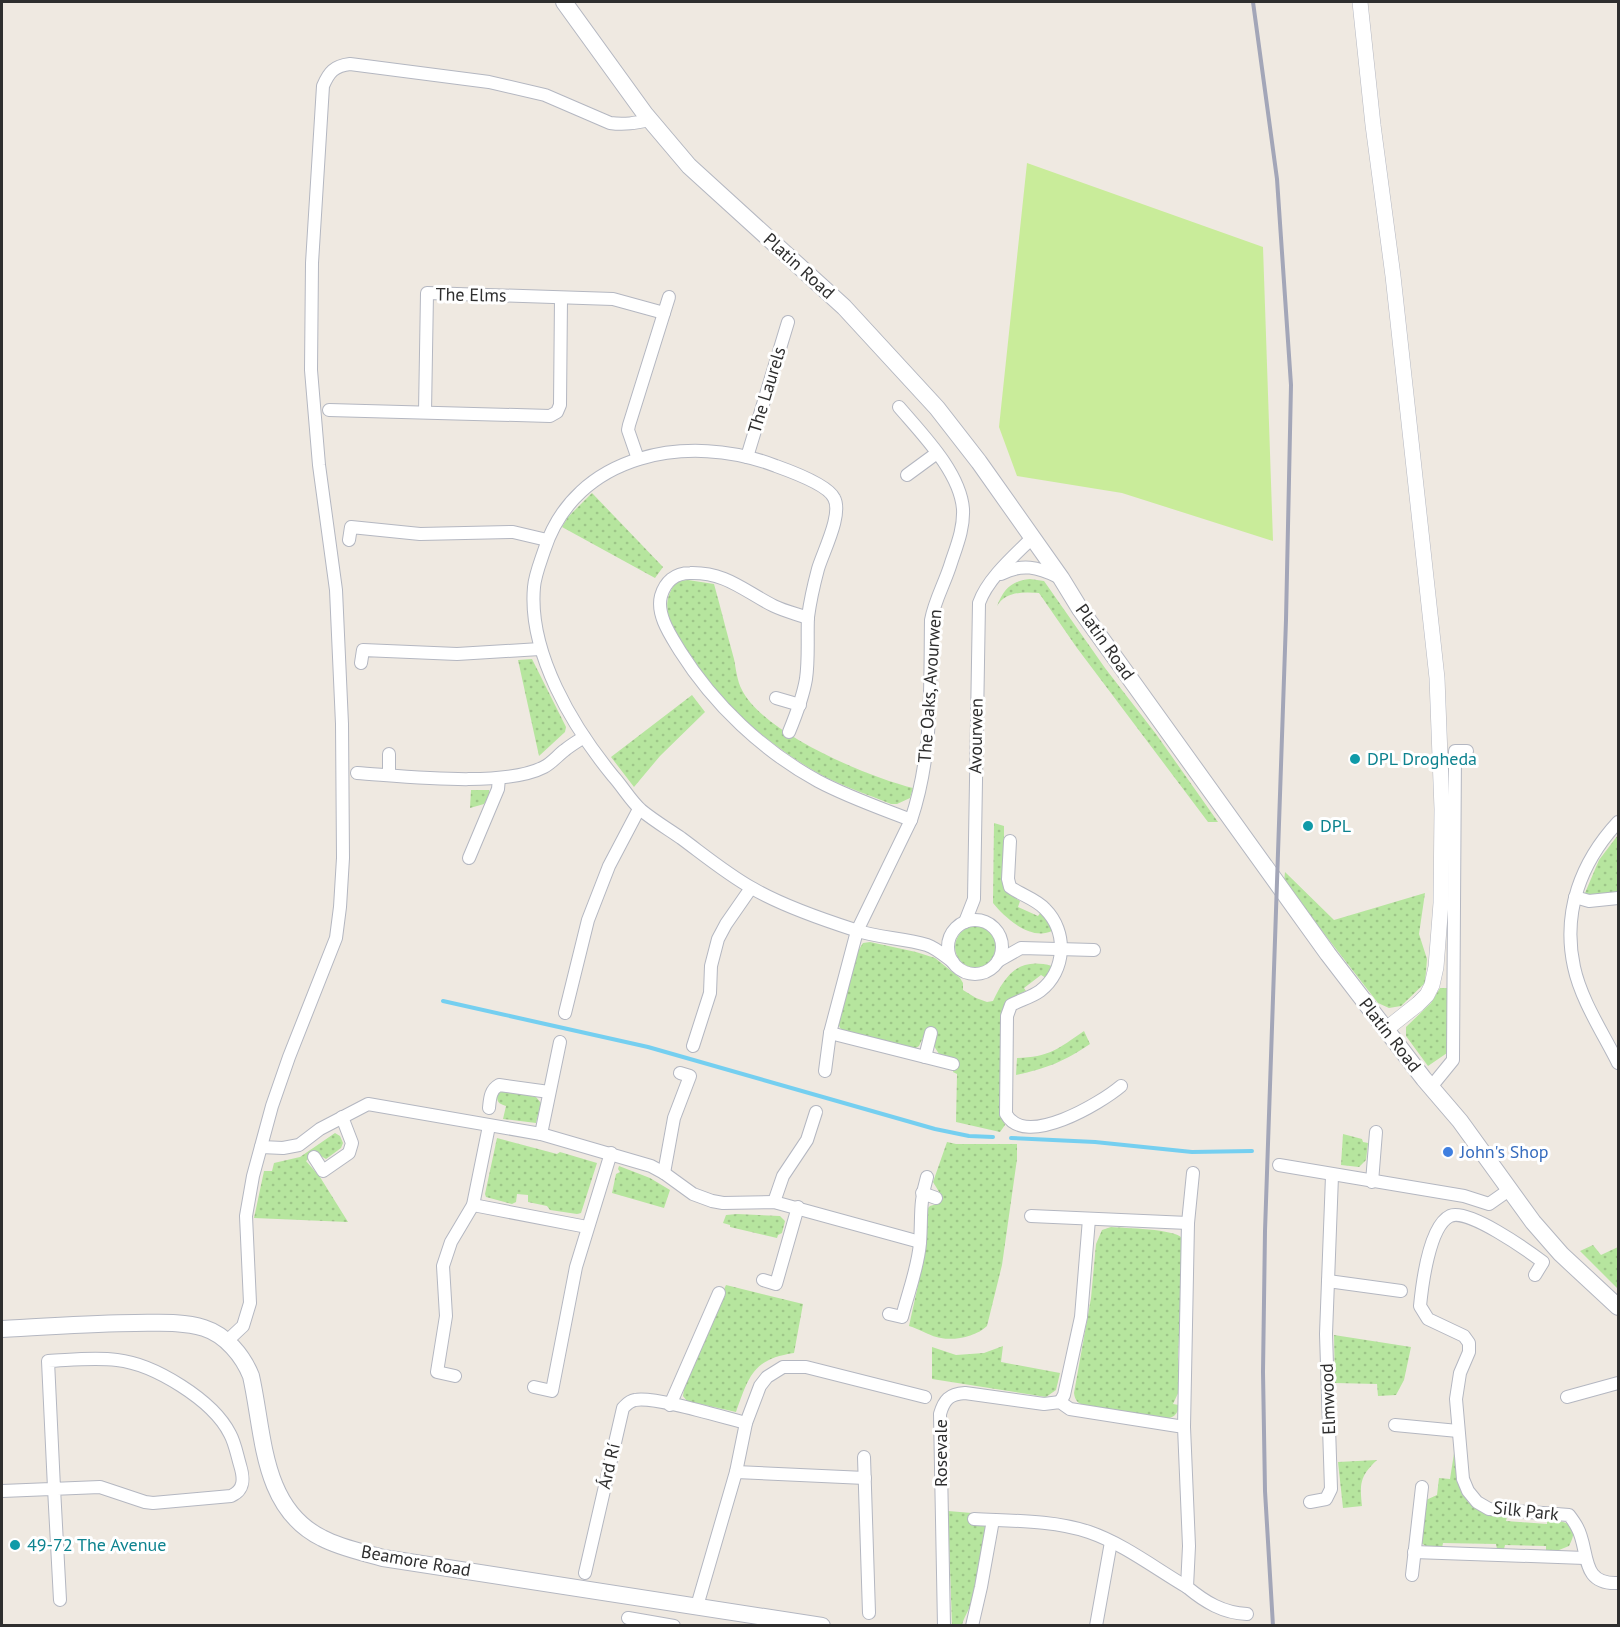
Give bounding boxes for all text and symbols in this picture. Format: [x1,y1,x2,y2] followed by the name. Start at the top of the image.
[759,228,840,304] street label: Platin Road
[435,282,507,307] street label: The Elms
[742,344,791,436] street label: The Laurels
[1071,599,1140,684] street label: Platin Road
[913,608,946,764] street label: The Oaks, Avourwen
[963,698,988,774] street label: Avourwen
[1367,747,1477,770] place label: DPL Drogheda
[1348,752,1362,766] marker: DPL Drogheda
[1320,814,1351,837] place label: DPL
[1301,819,1315,833] marker: DPL
[1354,993,1427,1076] street label: Platin Road
[1459,1140,1549,1163] place label: John's Shop
[1441,1145,1455,1159] marker: John's Shop
[1315,1363,1340,1435] street label: Elmwood
[929,1419,952,1487] street label: Rosevale
[592,1440,625,1491] street label: Árd Rí
[1492,1496,1560,1525] street label: Silk Park
[27,1533,166,1556] place label: 49-72 The Avenue
[8,1538,22,1552] marker: 49-72 The Avenue
[359,1540,473,1581] street label: Beamore Road

